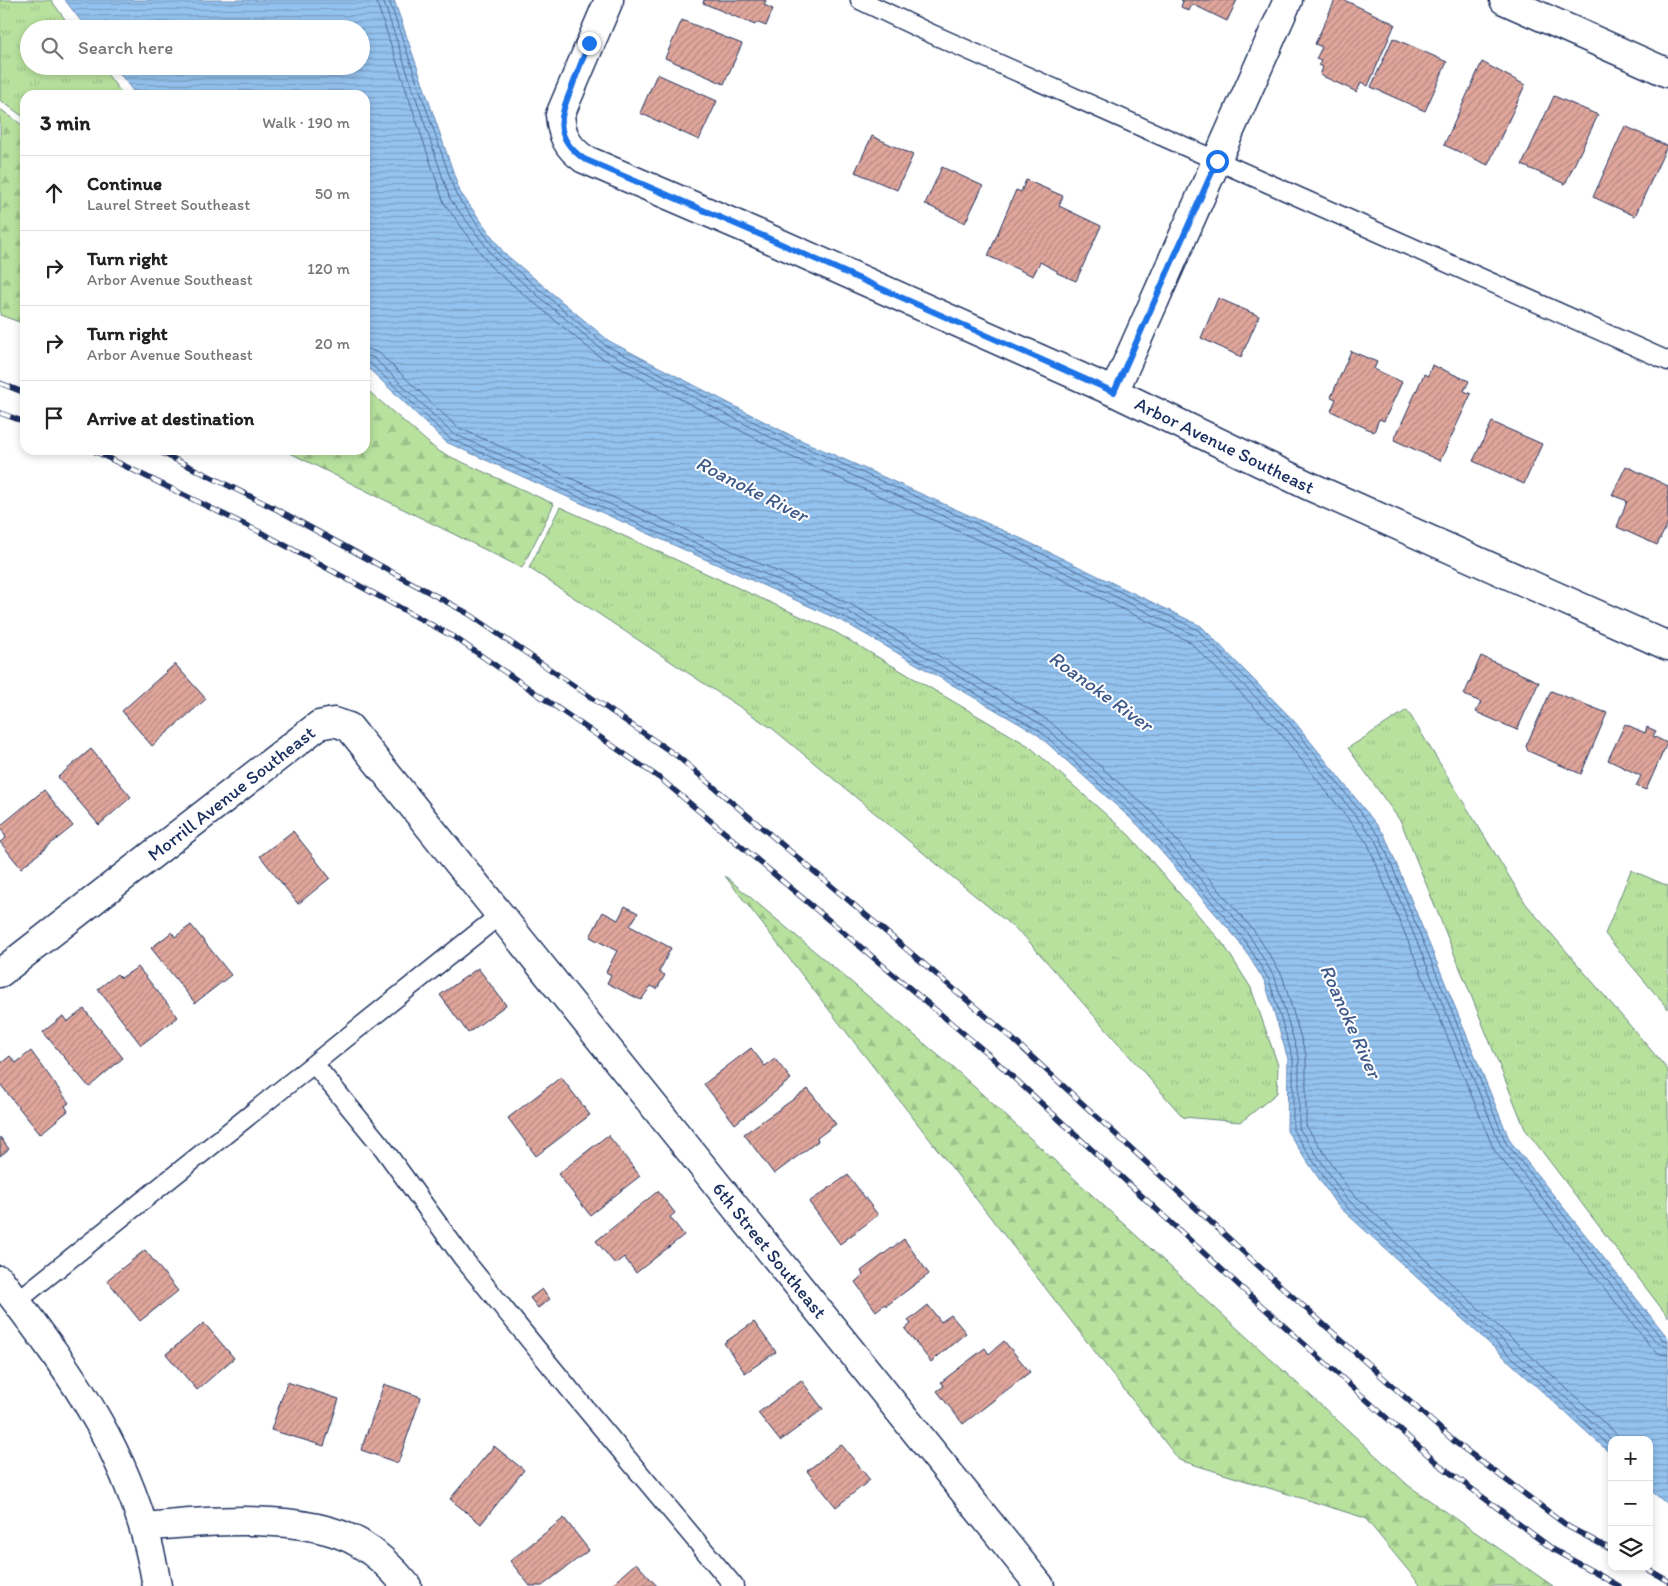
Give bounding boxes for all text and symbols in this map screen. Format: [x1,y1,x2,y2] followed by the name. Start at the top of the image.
[20,20,370,75] search box
[578,32,601,55] route end
[38,34,66,62] icon: search
[78,36,173,59] text: Search here
[40,110,90,135] text: 3 min
[262,113,350,132] text: Walk · 190 m
[1206,150,1229,173] route start
[87,172,162,195] text: Continue
[40,179,68,207] icon: ahead
[315,184,350,203] text: 50 m
[87,195,250,214] text: Laurel Street Southeast
[87,247,168,270] text: Turn right
[40,254,68,282] icon: right
[307,259,350,278] text: 120 m
[87,270,253,289] text: Arbor Avenue Southeast
[87,322,168,345] text: Turn right
[40,329,68,357] icon: right
[315,334,350,353] text: 20 m
[87,345,253,364] text: Arbor Avenue Southeast
[1131,392,1318,499] street label: Arbor Avenue Southeast
[40,404,68,432] icon: arrive
[87,407,254,430] text: Arrive at destination
[692,451,814,528] water label: Roanoke River
[1045,646,1159,738] water label: Roanoke River
[143,721,320,866] street label: Morrill Avenue Southeast
[1315,960,1388,1083] water label: Roanoke River
[708,1178,832,1323] street label: 6th Street Southeast
[1608,1436,1653,1571] map controls
[1608,1436,1653,1481] button: +
[1608,1481,1653,1526] button: −
[1608,1526,1653,1571] button: layers

